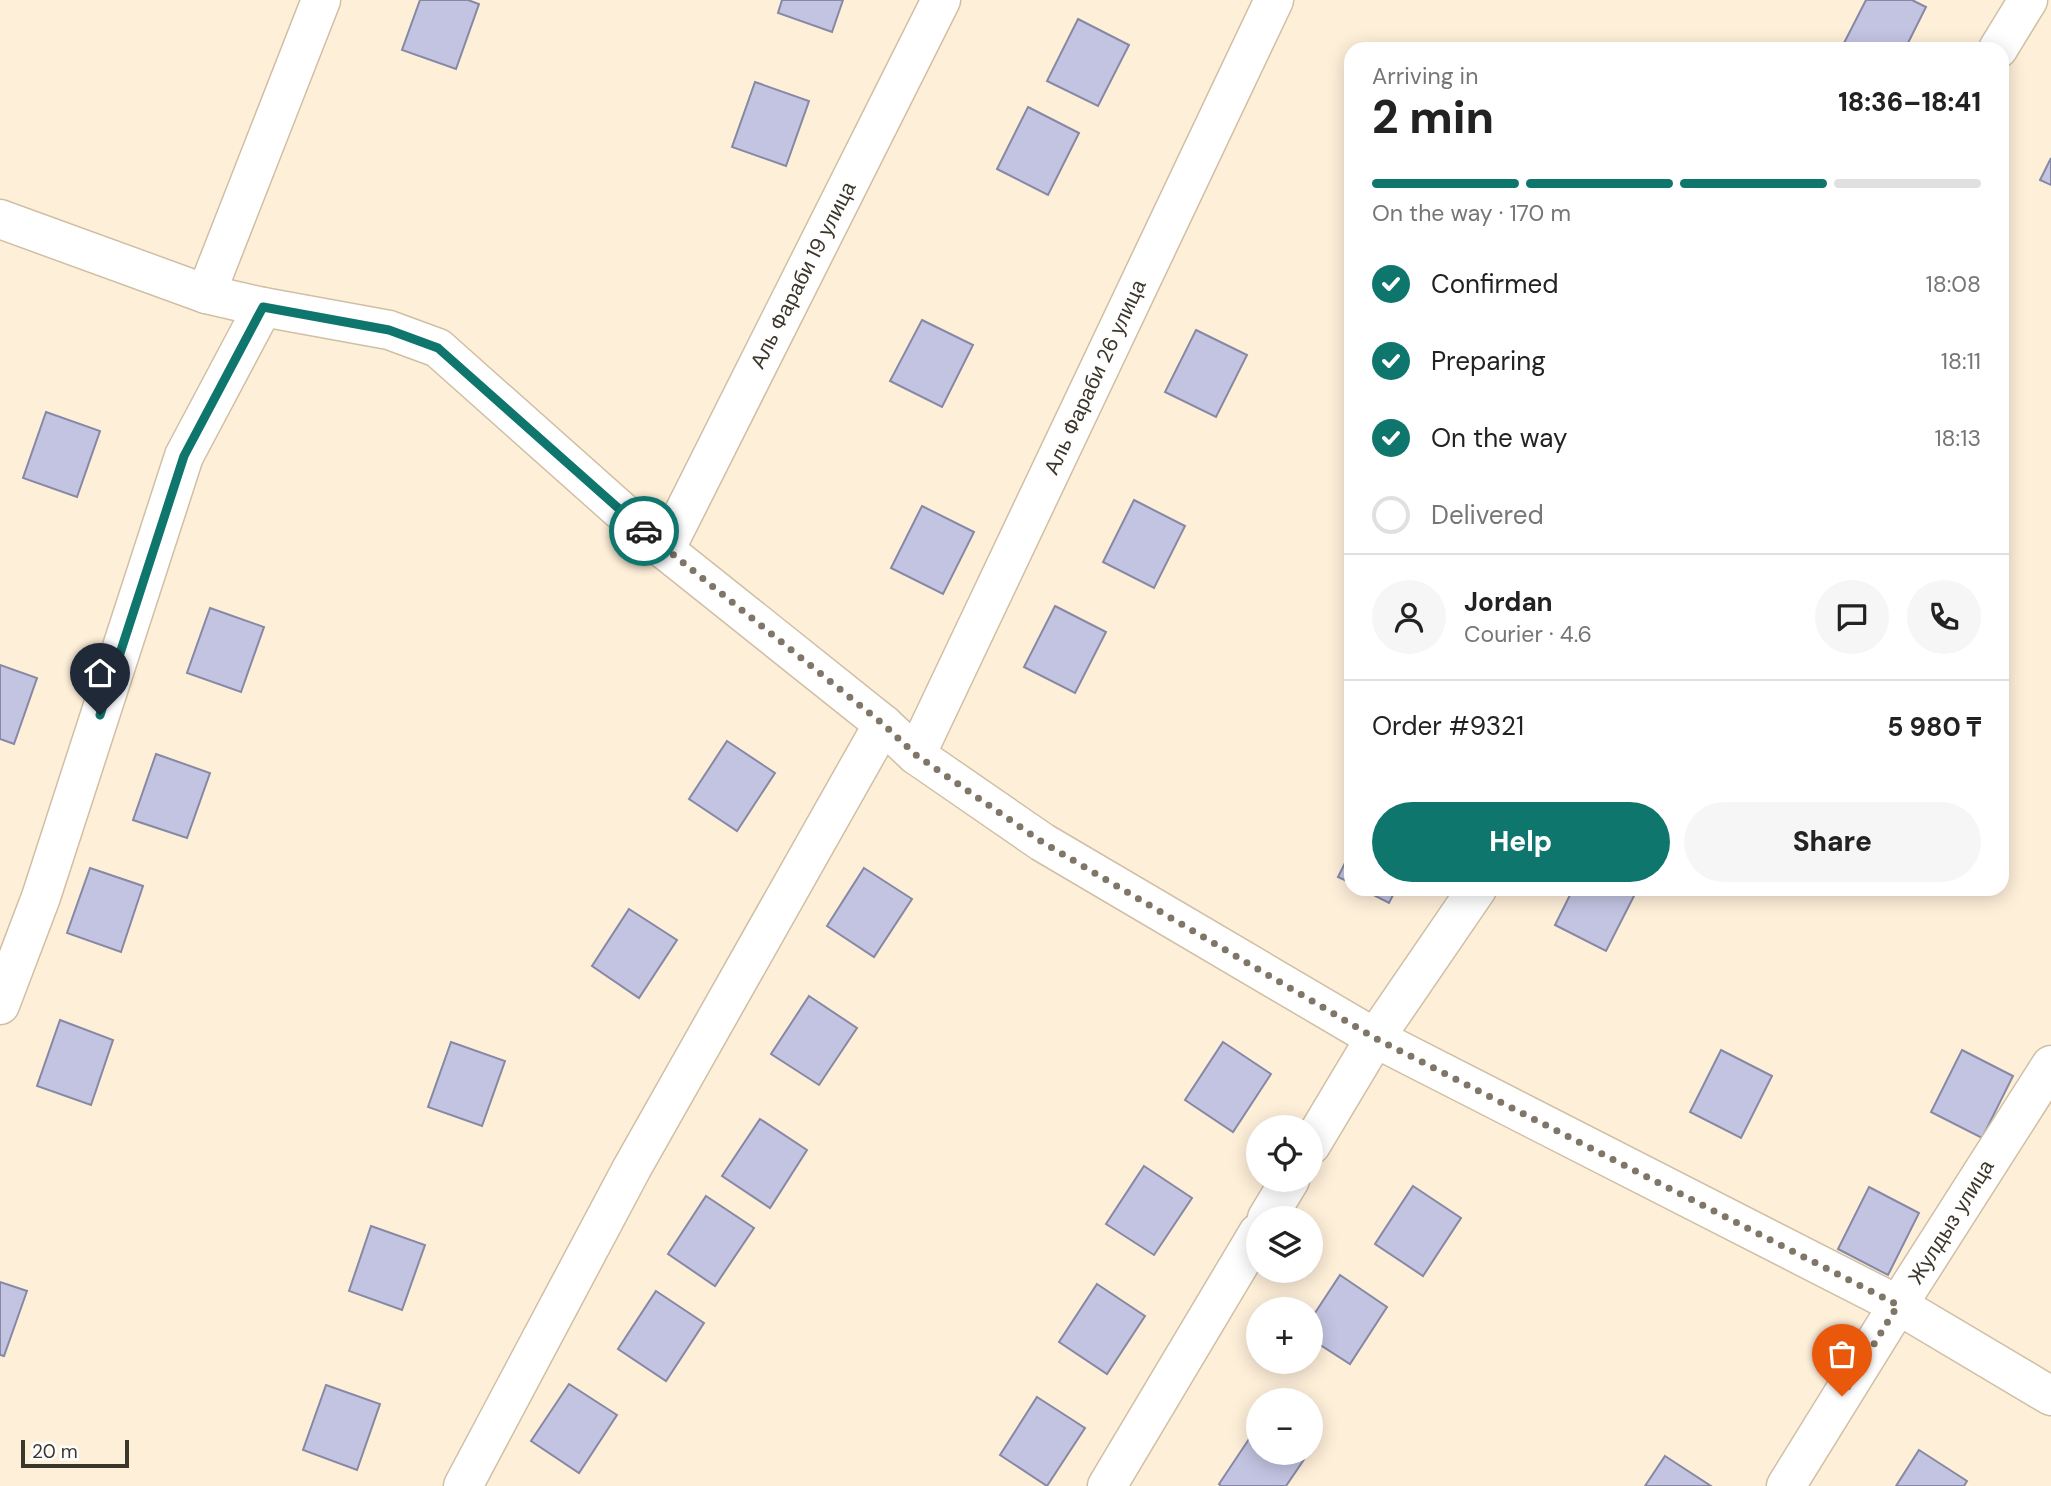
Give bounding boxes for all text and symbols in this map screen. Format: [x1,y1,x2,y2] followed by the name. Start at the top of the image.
[1372,61,1478,91] text: Arriving in
[1838,85,1981,119] text: 18:36–18:41
[1372,87,1494,147] text: 2 min
[744,177,862,373] street label: Аль Фараби 19 улица
[1372,198,1571,228] text: On the way · 170 m
[1372,265,1410,303] icon: check
[1431,267,1558,301] text: Confirmed
[1925,269,1981,299] text: 18:08
[1038,275,1153,479] street label: Аль Фараби 26 улица
[1372,342,1410,380] icon: check
[1431,344,1546,378] text: Preparing
[1941,346,1981,376] text: 18:11
[1372,419,1410,457] icon: check
[1431,421,1567,455] text: On the way
[1934,423,1981,453] text: 18:13
[609,496,679,566] courier
[1431,498,1544,532] text: Delivered
[625,512,663,550] icon: car
[1372,580,1446,654] button: person
[1815,580,1889,654] button: chat
[1907,580,1981,654] button: phone
[1464,585,1553,619] text: Jordan
[1464,619,1592,649] text: Courier · 4.6
[70,643,130,715] pin
[81,654,119,692] icon: home
[1372,709,1524,743] text: Order #9321
[1887,710,1981,744] text: 5 980 ₸
[1372,802,1670,882] button: Help
[1684,802,1981,882] button: Share
[1246,1115,1323,1465] map controls
[1246,1115,1323,1192] button: locate
[1902,1154,2001,1290] street label: Жулдыз улица
[1246,1206,1323,1283] button: layers
[1246,1297,1323,1374] button: +
[1812,1324,1872,1396] pin
[1823,1335,1861,1373] icon: bag
[1246,1388,1323,1465] button: −
[21,1437,130,1469] scale bar
[32,1439,78,1464] text: 20 m

